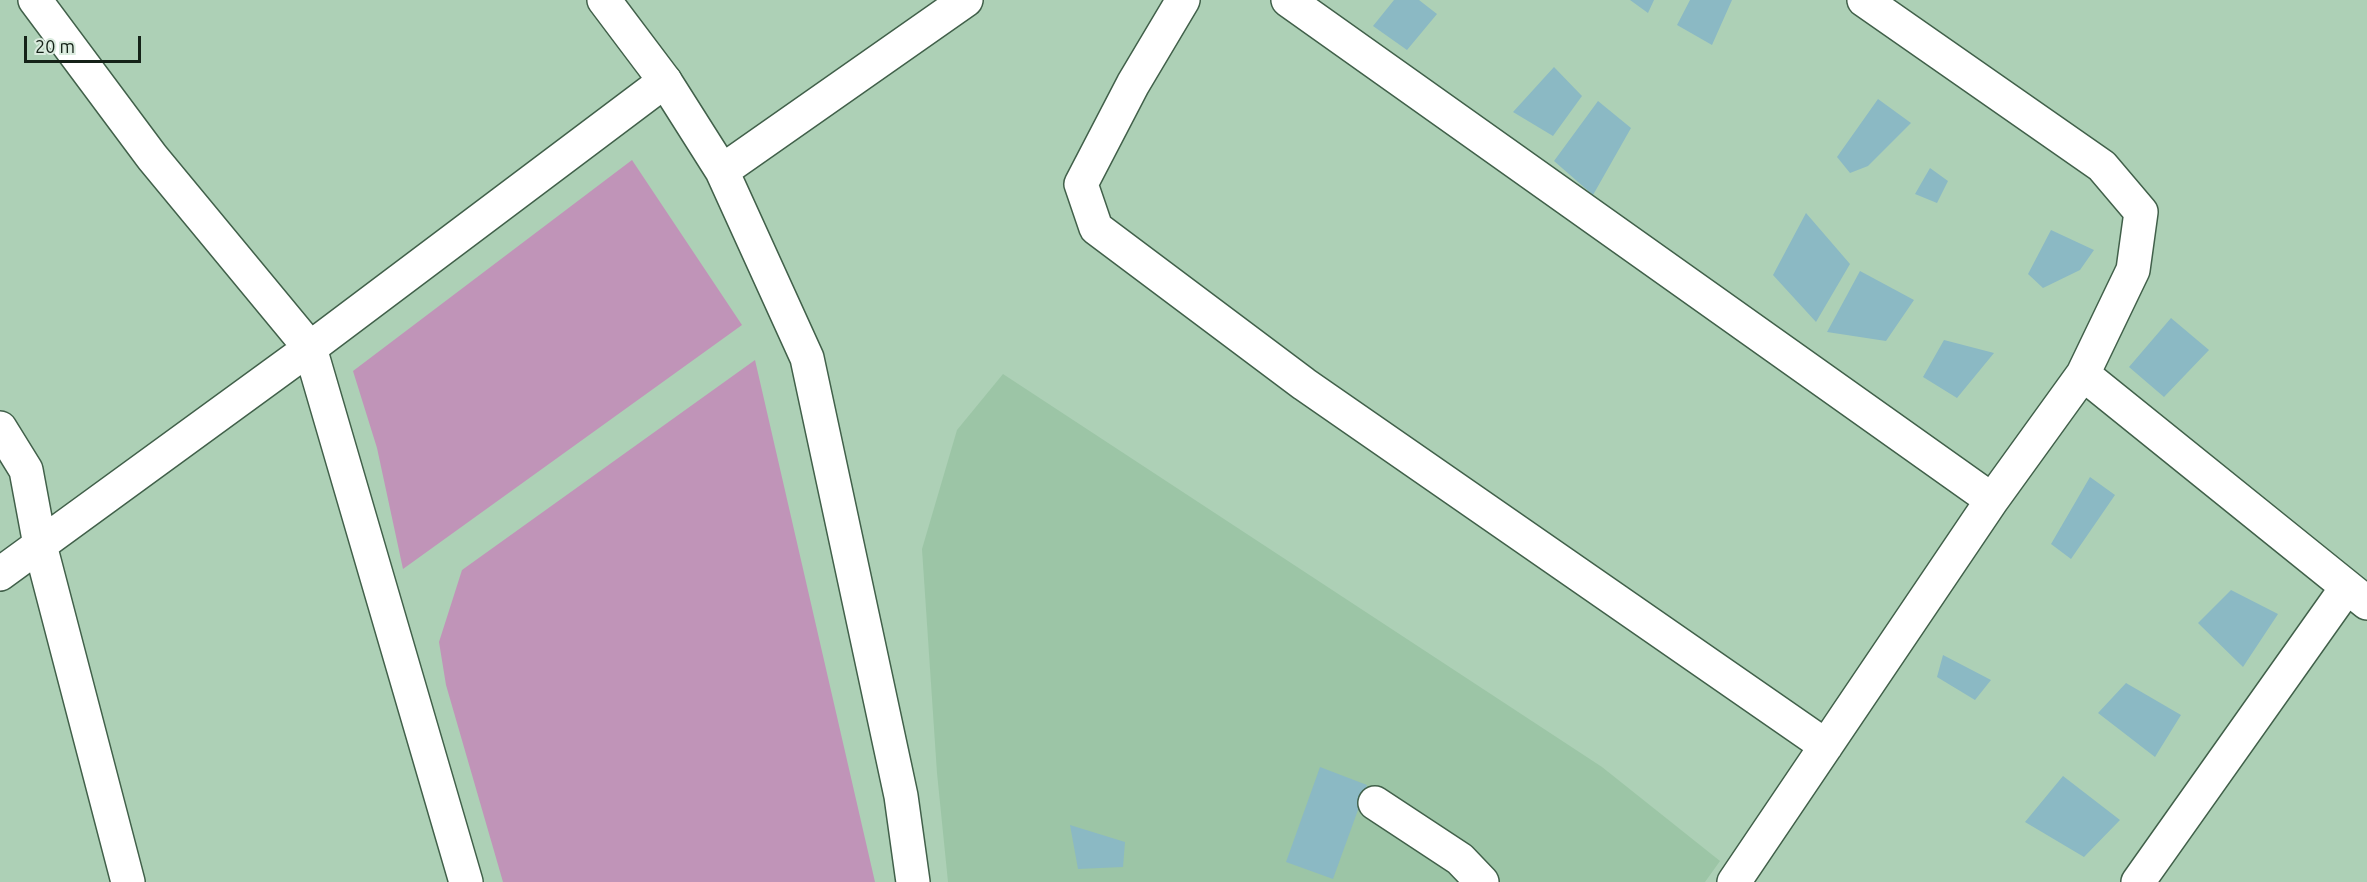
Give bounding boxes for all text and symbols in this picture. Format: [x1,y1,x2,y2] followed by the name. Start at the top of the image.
[27,24,144,62] scale bar
[35,36,75,56] text: 20 m

